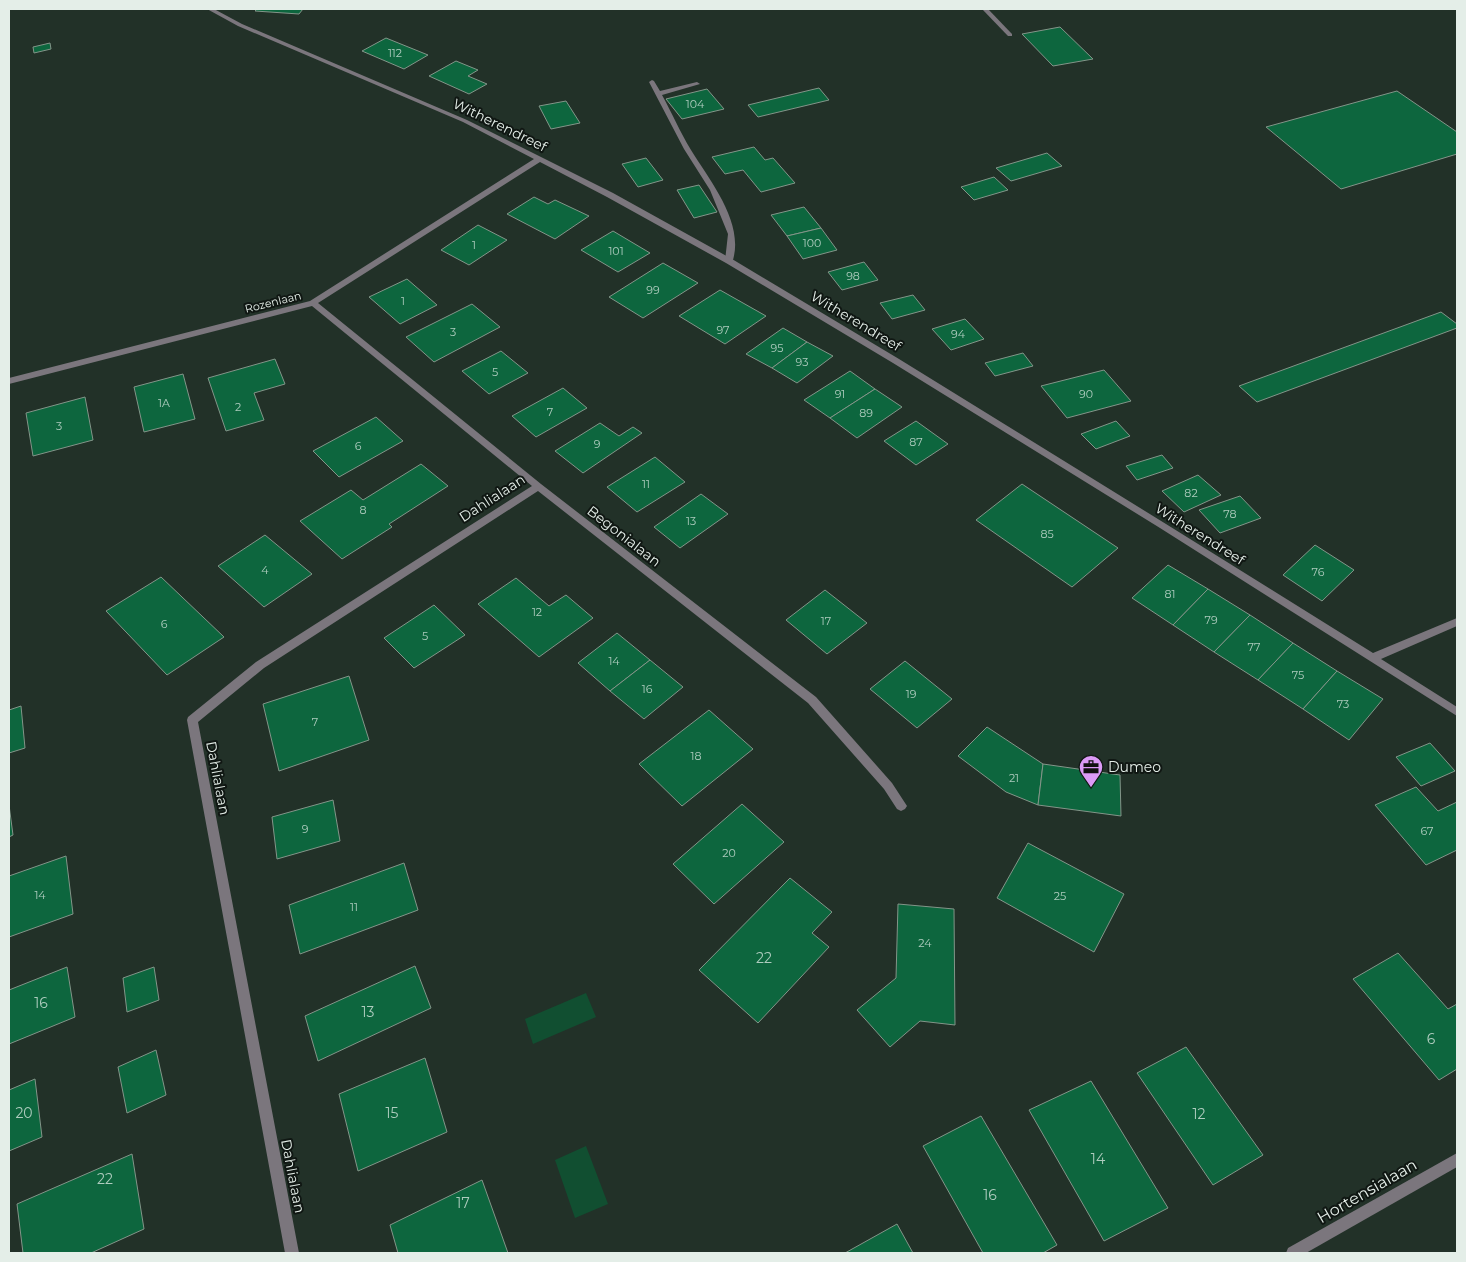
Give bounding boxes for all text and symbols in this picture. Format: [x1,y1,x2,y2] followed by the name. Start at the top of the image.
[388,46,402,60] house number: 112
[450,94,551,156] street label: Witherendreef
[686,97,705,111] house number: 104
[803,236,821,250] house number: 100
[472,238,476,252] house number: 1
[608,244,624,258] house number: 101
[846,269,860,283] house number: 98
[646,283,660,297] house number: 99
[807,287,906,356] street label: Witherendreef
[243,288,303,316] street label: Rozenlaan
[401,294,405,308] house number: 1
[716,323,730,337] house number: 97
[450,325,456,339] house number: 3
[951,327,966,341] house number: 94
[771,341,783,355] house number: 95
[796,355,808,369] house number: 93
[492,365,498,379] house number: 5
[835,387,845,401] house number: 91
[1079,387,1093,401] house number: 90
[158,396,170,410] house number: 1A
[235,400,241,414] house number: 2
[547,405,553,419] house number: 7
[859,406,873,420] house number: 89
[56,419,62,433] house number: 3
[909,435,923,449] house number: 87
[594,437,601,451] house number: 9
[355,439,362,453] house number: 6
[456,470,528,526] street label: Dahlialaan
[642,477,650,491] house number: 11
[1184,486,1198,500] house number: 82
[1152,499,1249,569] street label: Witherendreef
[584,502,664,570] street label: Begonialaan
[359,503,367,517] house number: 8
[1223,507,1237,521] house number: 78
[686,514,696,528] house number: 13
[1040,527,1054,541] house number: 85
[261,563,269,577] house number: 4
[1312,565,1325,579] house number: 76
[1165,587,1176,601] house number: 81
[532,605,542,619] house number: 12
[1204,613,1218,627] house number: 79
[821,614,831,628] house number: 17
[161,617,168,631] house number: 6
[422,629,428,643] house number: 5
[1248,640,1260,654] house number: 77
[608,654,620,668] house number: 14
[1292,668,1304,682] house number: 75
[642,682,653,696] house number: 16
[906,687,917,701] house number: 19
[1337,697,1349,711] house number: 73
[312,715,318,729] house number: 7
[202,740,234,816] street label: Dahlialaan
[691,749,702,763] house number: 18
[1078,754,1104,788] office icon: Dumeo
[1108,758,1161,776] place label: Dumeo
[1009,771,1019,785] house number: 21
[302,822,309,836] house number: 9
[1420,824,1434,838] house number: 67
[722,846,736,860] house number: 20
[34,888,46,902] house number: 14
[1054,889,1066,903] house number: 25
[350,900,358,914] house number: 11
[918,936,932,950] house number: 24
[756,949,772,967] house number: 22
[34,994,48,1012] house number: 16
[362,1003,375,1021] house number: 13
[1427,1030,1436,1048] house number: 6
[15,1104,33,1122] house number: 20
[386,1104,399,1122] house number: 15
[1192,1105,1206,1123] house number: 12
[277,1138,309,1214] street label: Dahlialaan
[1091,1150,1106,1168] house number: 14
[1314,1155,1420,1227] street label: Hortensialaan
[97,1170,113,1188] house number: 22
[983,1186,997,1204] house number: 16
[456,1194,470,1212] house number: 17

